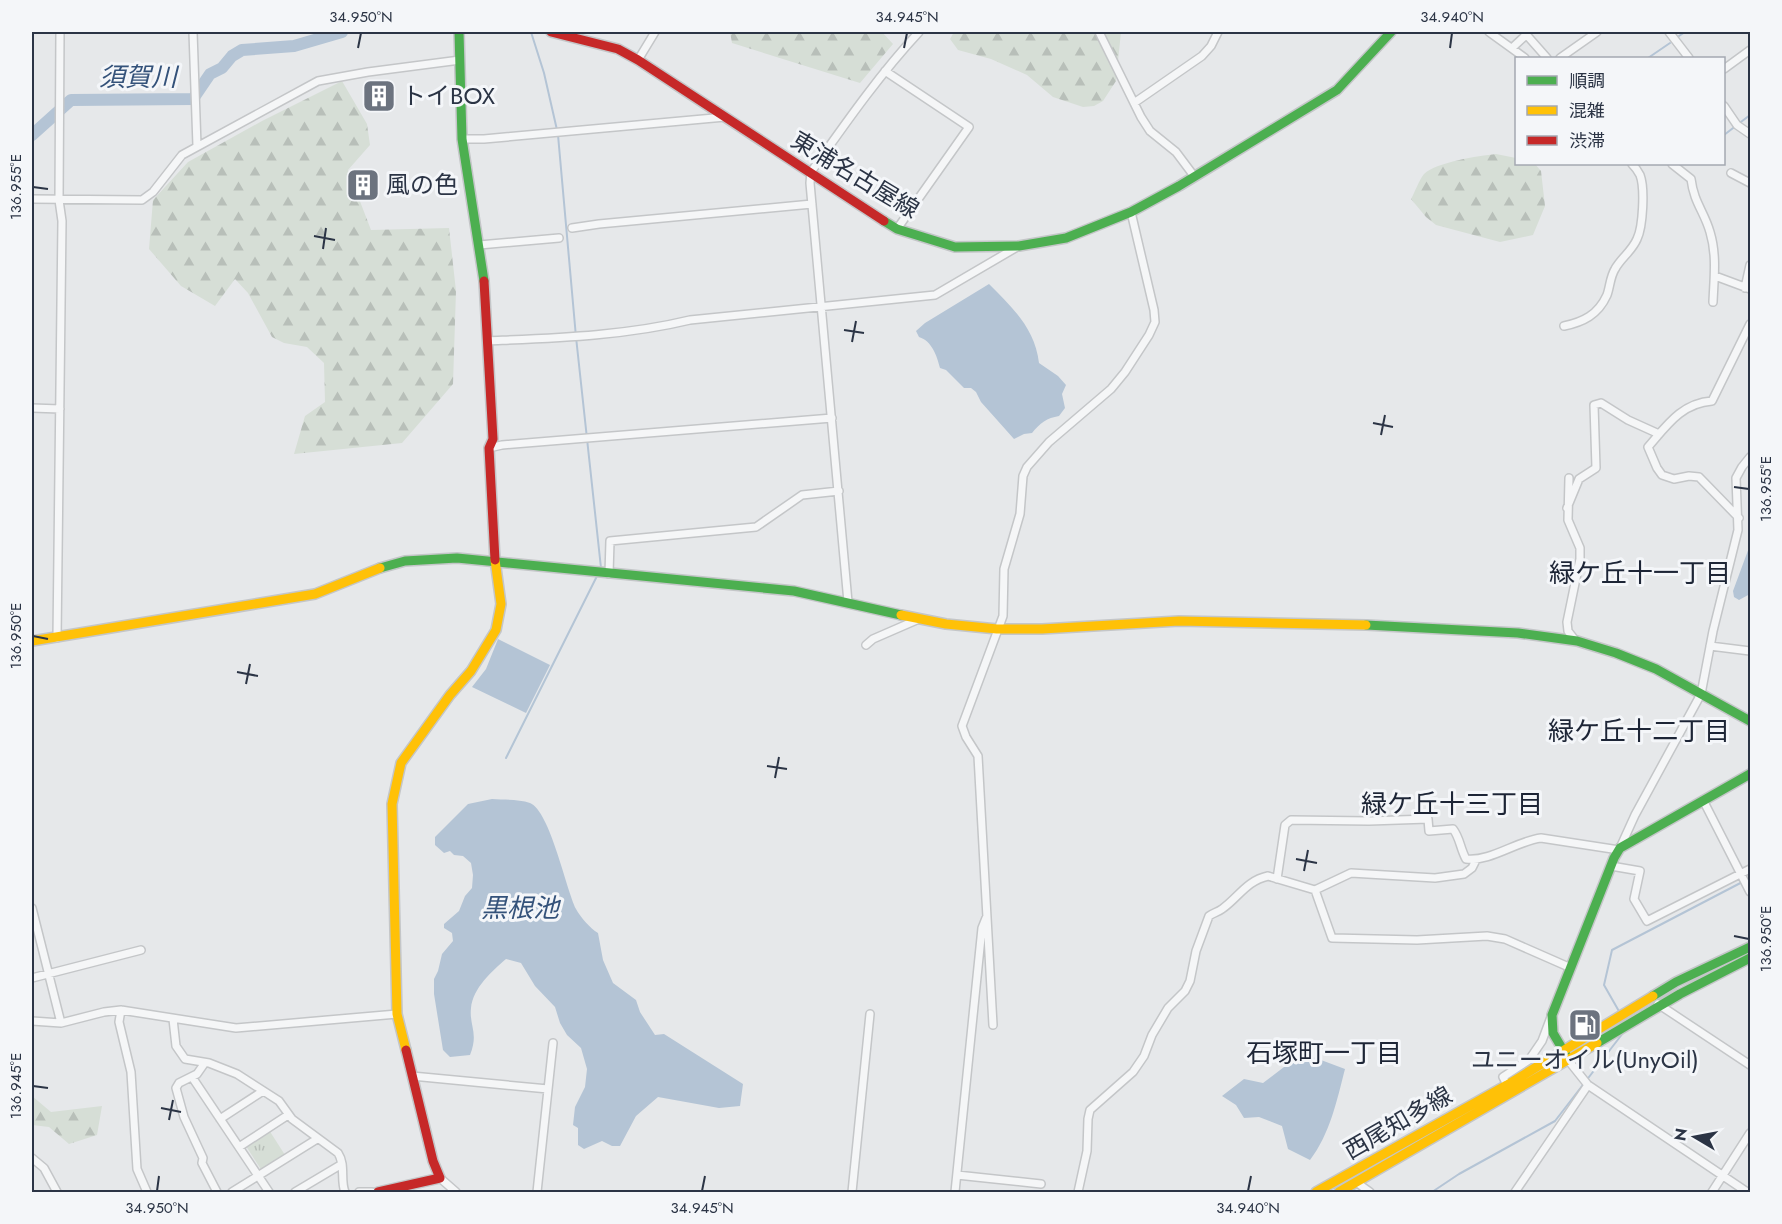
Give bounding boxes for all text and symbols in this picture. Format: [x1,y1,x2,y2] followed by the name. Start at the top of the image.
[329,6,393,28] text: 34.950°N
[875,6,939,28] text: 34.945°N
[1420,6,1484,28] text: 34.940°N
[1515,57,1725,165] legend
[99,58,180,96] water label: 須賀川
[1569,68,1605,94] text: 順調
[361,78,397,114] building icon: トイBOX
[402,78,496,113] place label: トイBOX
[1569,98,1605,124] text: 混雑
[785,122,926,227] street label: 東浦名古屋線
[1569,128,1605,154] text: 渋滞
[5,154,27,220] text: 136.955°E
[345,167,381,203] building icon: 風の色
[386,167,458,202] place label: 風の色
[1755,456,1777,522] text: 136.955°E
[1549,554,1731,592] district label: 緑ケ丘十一丁目
[5,603,27,669] text: 136.950°E
[1548,712,1730,750] district label: 緑ケ丘十二丁目
[1361,785,1543,823] district label: 緑ケ丘十三丁目
[481,889,562,927] water label: 黒根池
[1755,906,1777,972] text: 136.950°E
[1567,1007,1603,1043] fuel station icon: ユニーオイル(UnyOil)
[1246,1034,1402,1072] district label: 石塚町一丁目
[1471,1042,1699,1077] place label: ユニーオイル(UnyOil)
[5,1053,27,1119] text: 136.945°E
[1337,1077,1458,1168] street label: 西尾知多線
[1665,1107,1725,1167] north arrow
[1668,1126,1693,1143] text: N
[125,1197,189,1219] text: 34.950°N
[670,1197,734,1219] text: 34.945°N
[1216,1197,1280,1219] text: 34.940°N

